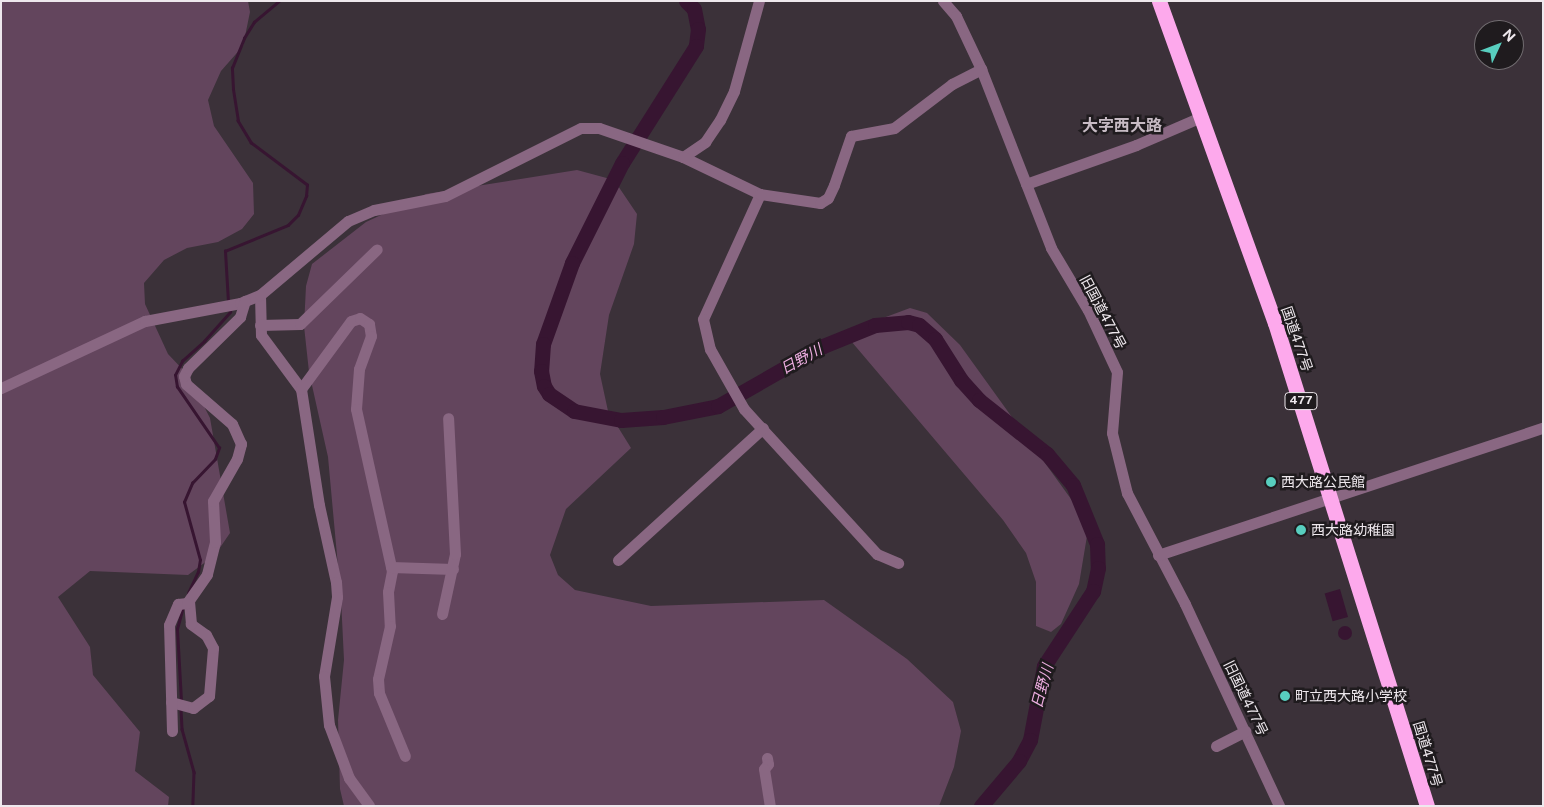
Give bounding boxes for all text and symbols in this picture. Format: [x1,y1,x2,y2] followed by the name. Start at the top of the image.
[1474,20,1524,70] north arrow
[1500,26,1519,45] text: N
[1082,116,1162,136] district label: 大字西大路
[1076,272,1130,352] street label: 旧国道477号
[1278,304,1316,374] street label: 国道477号
[777,340,825,378] water label: 日野川
[1284,392,1318,411] road number: 477
[1281,474,1365,490] place label: 西大路公民館
[1265,476,1277,488] marker: 西大路公民館
[1311,522,1395,538] place label: 西大路幼稚園
[1295,524,1307,536] marker: 西大路幼稚園
[1221,658,1271,738] street label: 旧国道477号
[1027,662,1057,710] water label: 日野川
[1295,688,1407,704] place label: 町立西大路小学校
[1279,690,1291,702] marker: 町立西大路小学校
[1410,719,1446,789] street label: 国道477号

